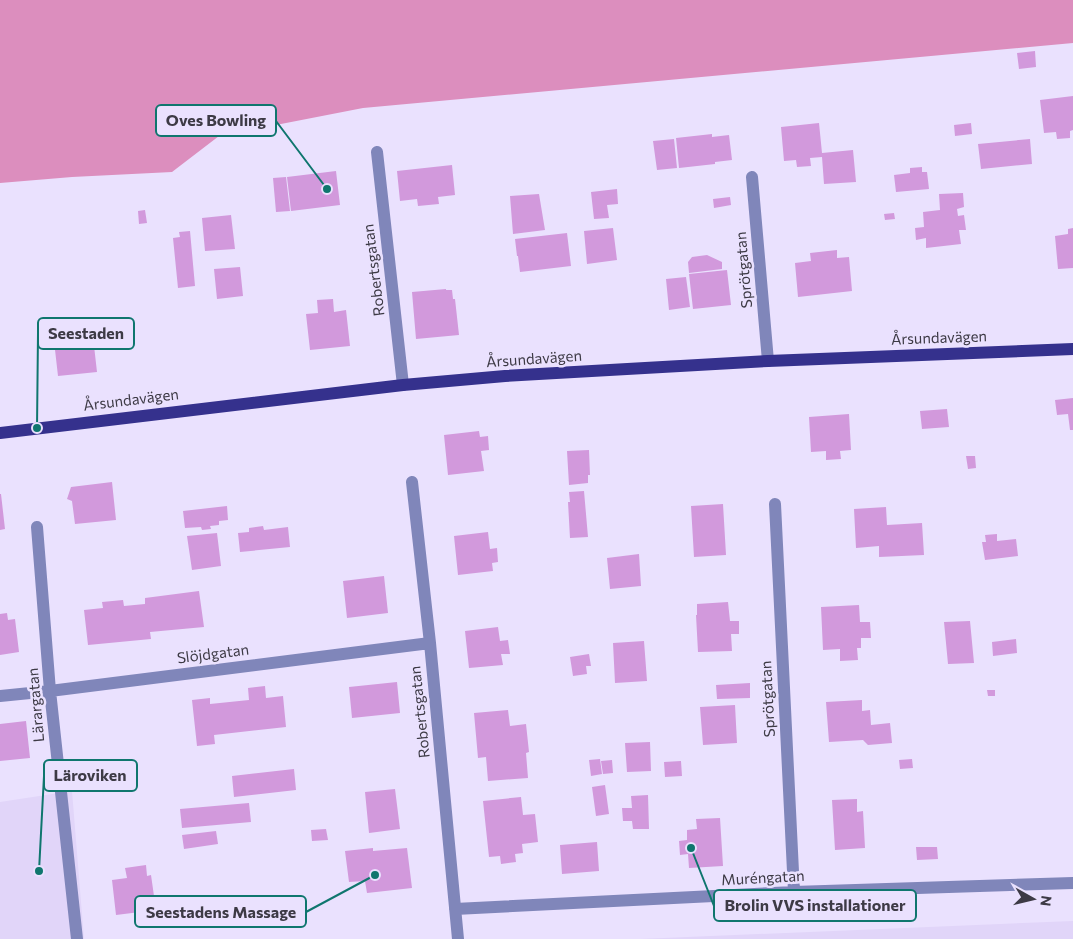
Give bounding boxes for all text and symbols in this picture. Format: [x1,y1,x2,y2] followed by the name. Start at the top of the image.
[156,105,276,136] callout: Oves Bowling
[166,110,266,129] text: Oves Bowling
[358,223,388,317] street label: Robertsgatan
[731,231,755,309] street label: Sprötgatan
[38,318,134,349] callout: Seestaden
[48,323,124,342] text: Seestaden
[891,325,987,348] street label: Årsundavägen
[485,345,582,370] street label: Årsundavägen
[82,383,180,414] street label: Årsundavägen
[176,640,250,666] street label: Slöjdgatan
[756,660,778,738] street label: Sprötgatan
[405,665,433,759] street label: Robertsgatan
[23,667,47,743] street label: Lärargatan
[44,760,137,791] callout: Läroviken
[54,765,126,784] text: Läroviken
[721,866,805,888] street label: Muréngatan
[1008,874,1058,924] north arrow
[714,890,916,921] callout: Brolin VVS installationer
[1037,894,1056,907] text: N
[724,895,906,914] text: Brolin VVS installationer
[135,896,306,927] callout: Seestadens Massage
[146,902,296,921] text: Seestadens Massage

